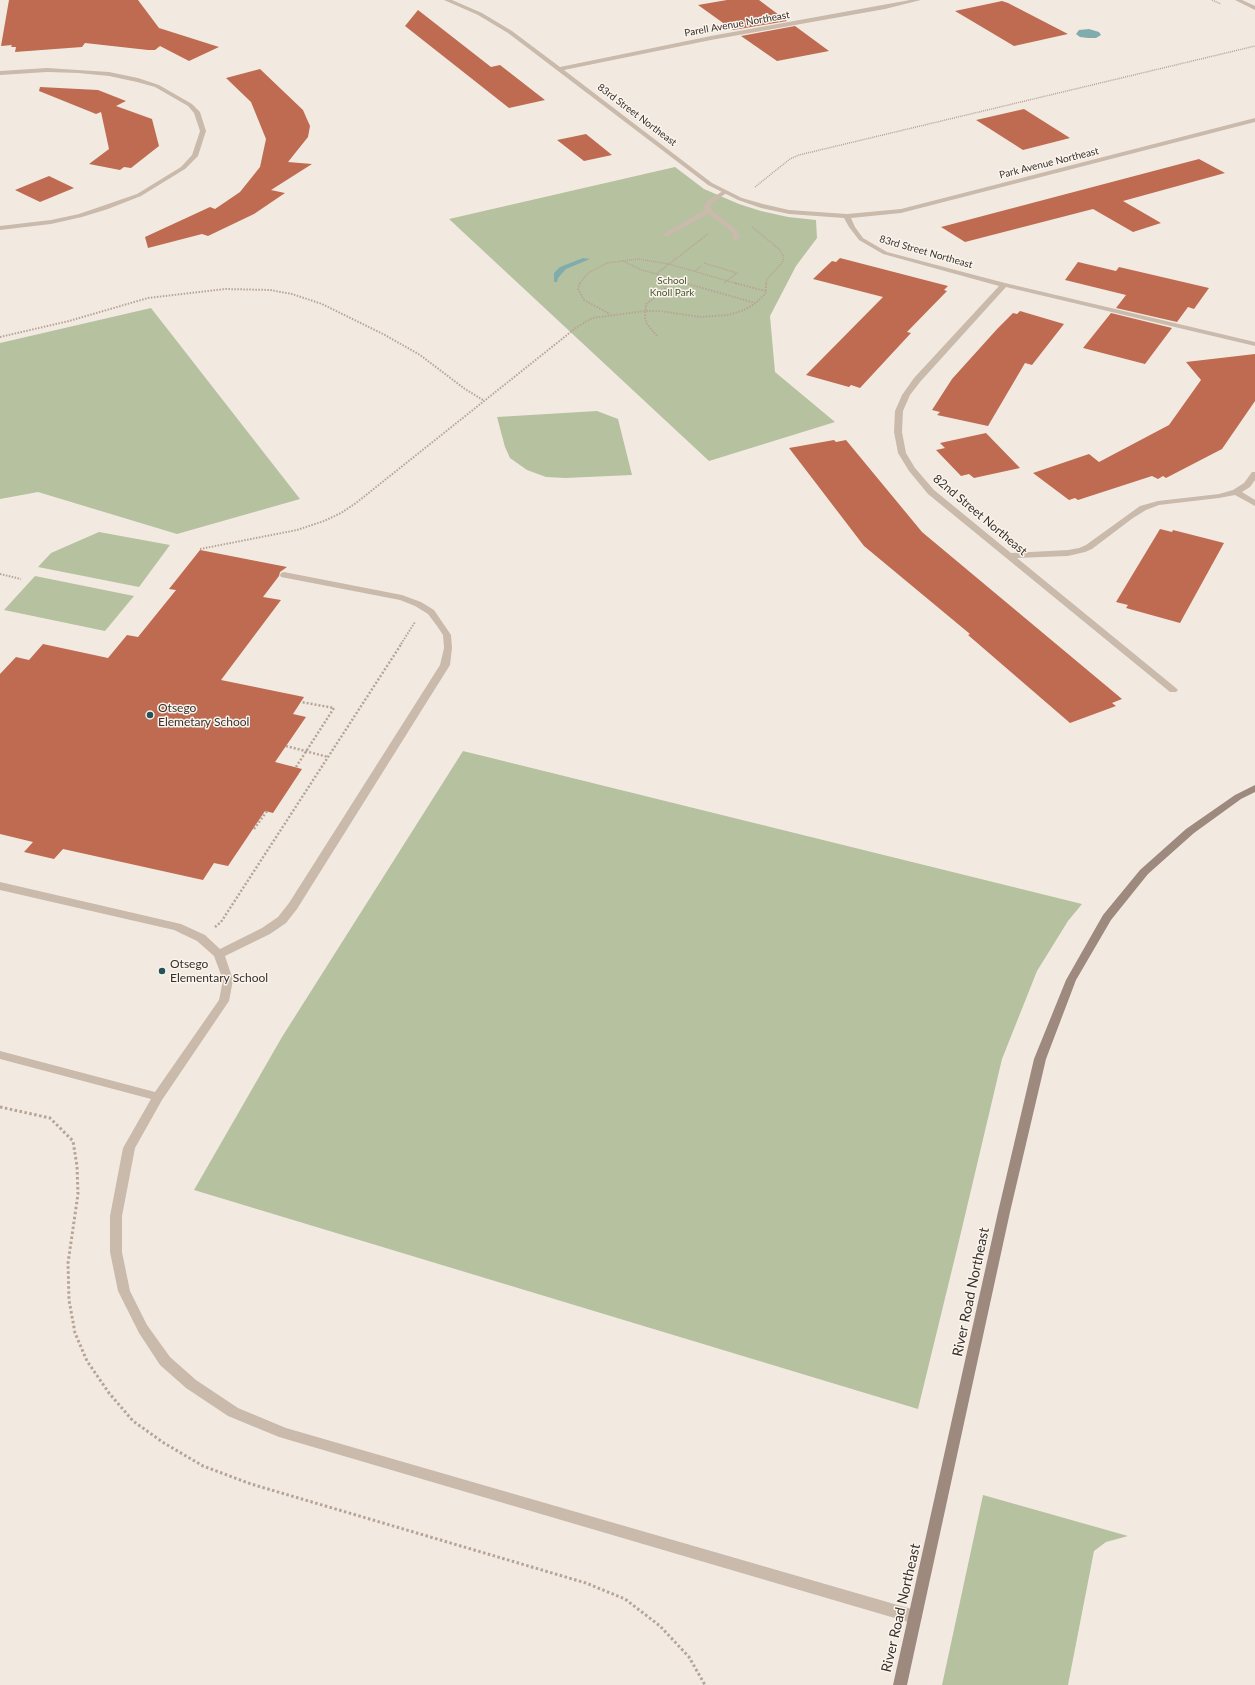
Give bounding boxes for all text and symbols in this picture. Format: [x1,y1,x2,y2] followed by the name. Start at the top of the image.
[683,9,791,39] street label: Parell Avenue Northeast
[595,81,679,149] street label: 83rd Street Northeast
[998,145,1100,181] street label: Park Avenue Northeast
[878,233,974,271] street label: 83rd Street Northeast
[650,275,694,298] park label: School Knoll Park
[930,472,1030,558] street label: 82nd Street Northeast
[158,701,249,729] place label: Otsego Elemetary School
[145,710,155,720] marker: Otsego Elemetary School
[170,957,268,985] place label: Otsego Elementary School
[157,966,167,976] marker: Otsego Elementary School
[949,1226,993,1358] street label: River Road Northeast
[878,1542,924,1674] street label: River Road Northeast

